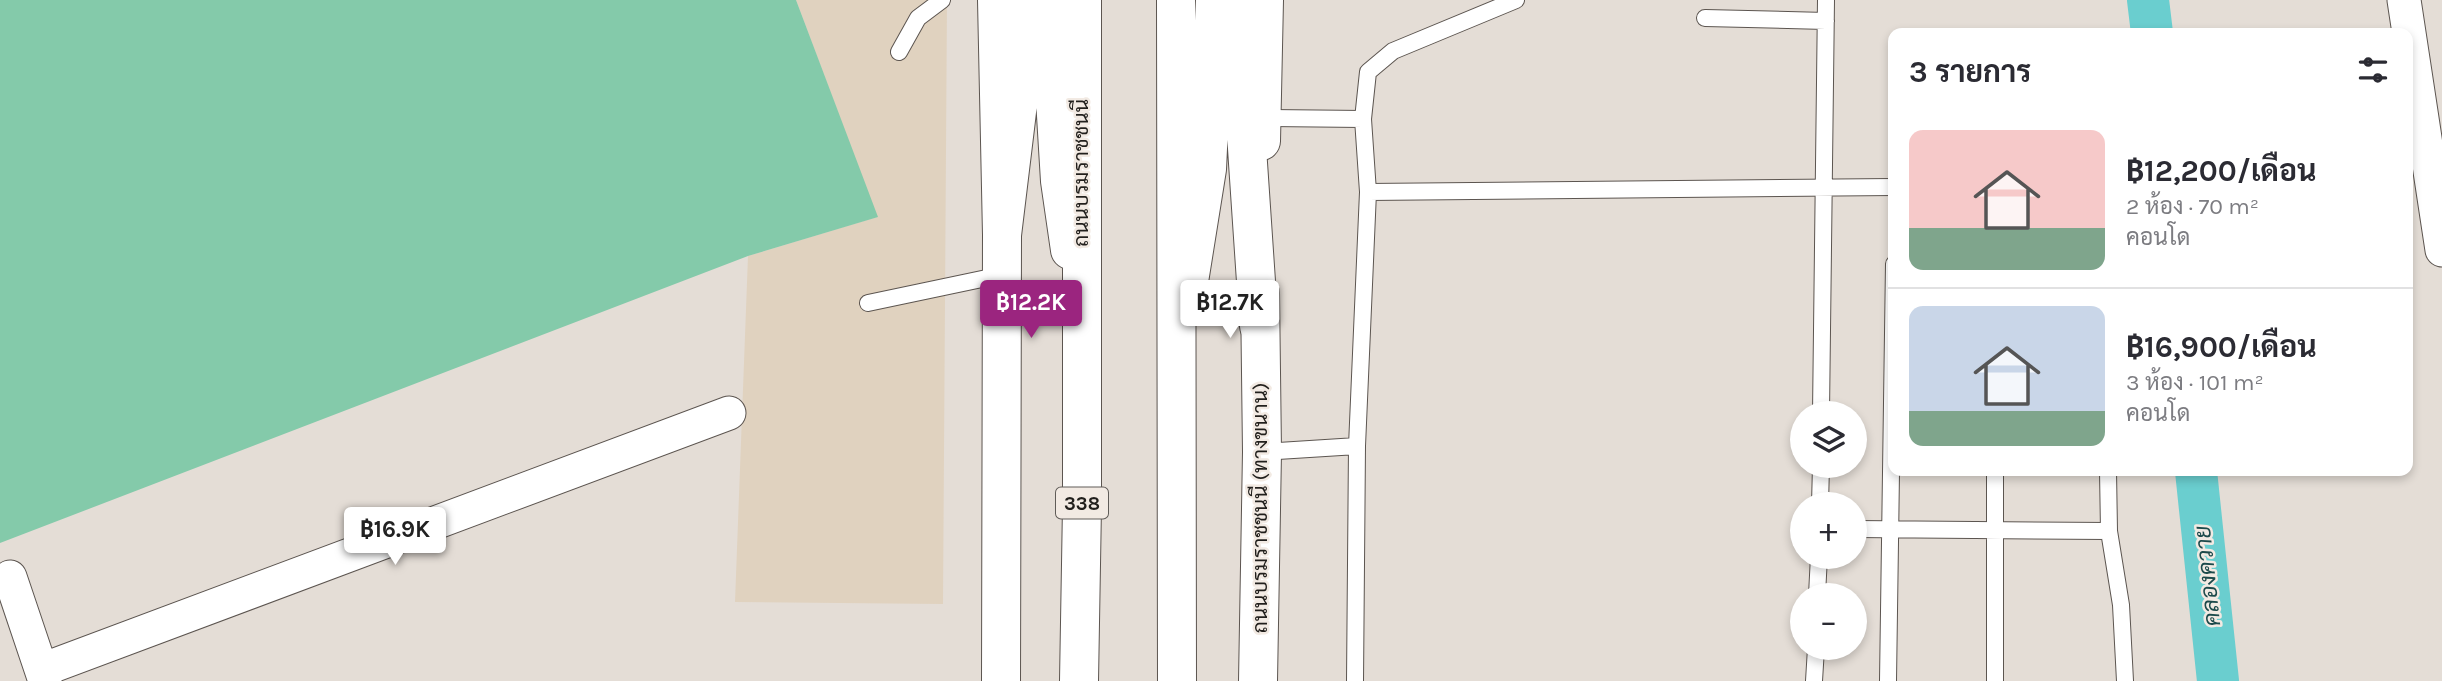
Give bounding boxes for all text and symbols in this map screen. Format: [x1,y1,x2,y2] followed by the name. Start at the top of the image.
[2354,51,2392,89] icon: filters
[1909,54,2031,90] text: 3 รายการ
[1068,99,1093,247] street label: ถนนบรมราชชนนี
[2126,153,2317,189] text: ฿12,200/เดือน
[1965,158,2049,242] icon: home
[2126,193,2259,220] text: 2 ห้อง · 70 m²
[2126,224,2190,251] text: คอนโด
[974,280,1088,340] pin: ฿12.2K
[1173,280,1287,340] pin: ฿12.7K
[996,289,1066,316] text: ฿12.2K
[1196,289,1264,316] text: ฿12.7K
[2126,329,2317,365] text: ฿16,900/เดือน
[1965,334,2049,418] icon: home
[2126,369,2264,396] text: 3 ห้อง · 101 m²
[1247,383,1272,633] street label: ถนนบรมราชชนนี (ทางขนาน)
[2126,400,2190,427] text: คอนโด
[1790,401,1867,660] map controls
[1790,401,1867,478] button: layers
[1056,488,1108,518] road number: 338
[1790,492,1867,569] button: +
[338,508,452,567] pin: ฿16.9K
[360,516,430,543] text: ฿16.9K
[2189,524,2226,628] water label: คลองควาย
[1790,583,1867,660] button: −

